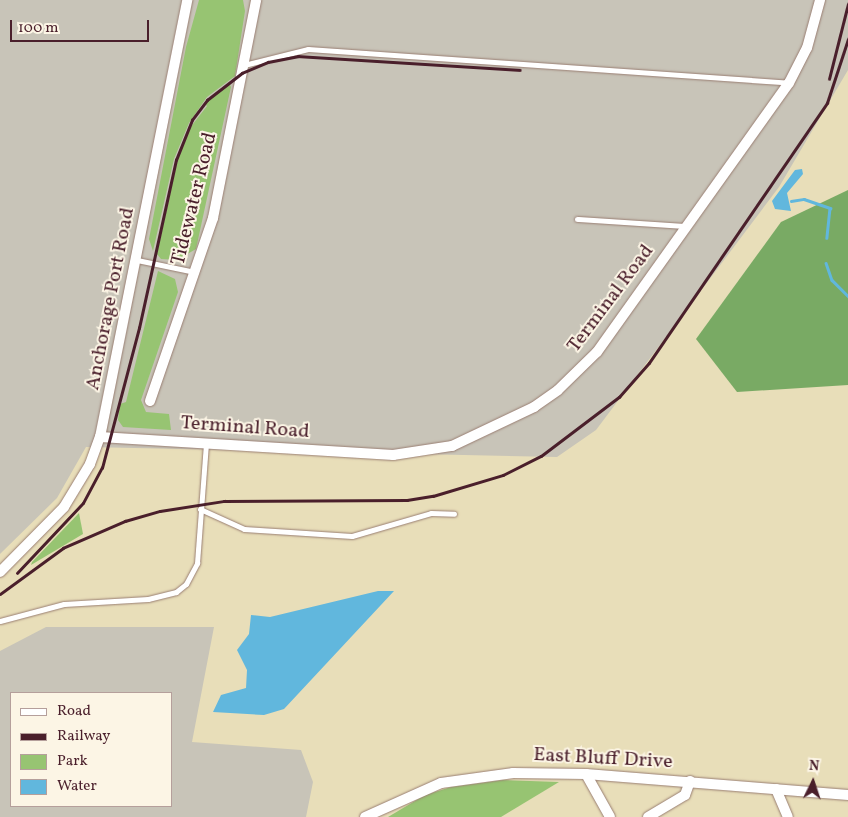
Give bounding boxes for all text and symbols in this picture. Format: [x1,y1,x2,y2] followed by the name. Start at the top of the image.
[12,10,151,42] scale bar
[18,18,58,39] text: 100 m
[167,130,223,268] street label: Tidewater Road
[82,206,140,392] street label: Anchorage Port Road
[563,240,659,358] street label: Terminal Road
[180,412,310,444] street label: Terminal Road
[10,692,172,807] legend
[57,701,91,722] text: Road
[57,726,110,747] text: Railway
[534,743,672,775] street label: East Bluff Drive
[57,751,88,772] text: Park
[788,757,838,807] north arrow
[808,757,820,776] text: N
[57,776,97,797] text: Water

